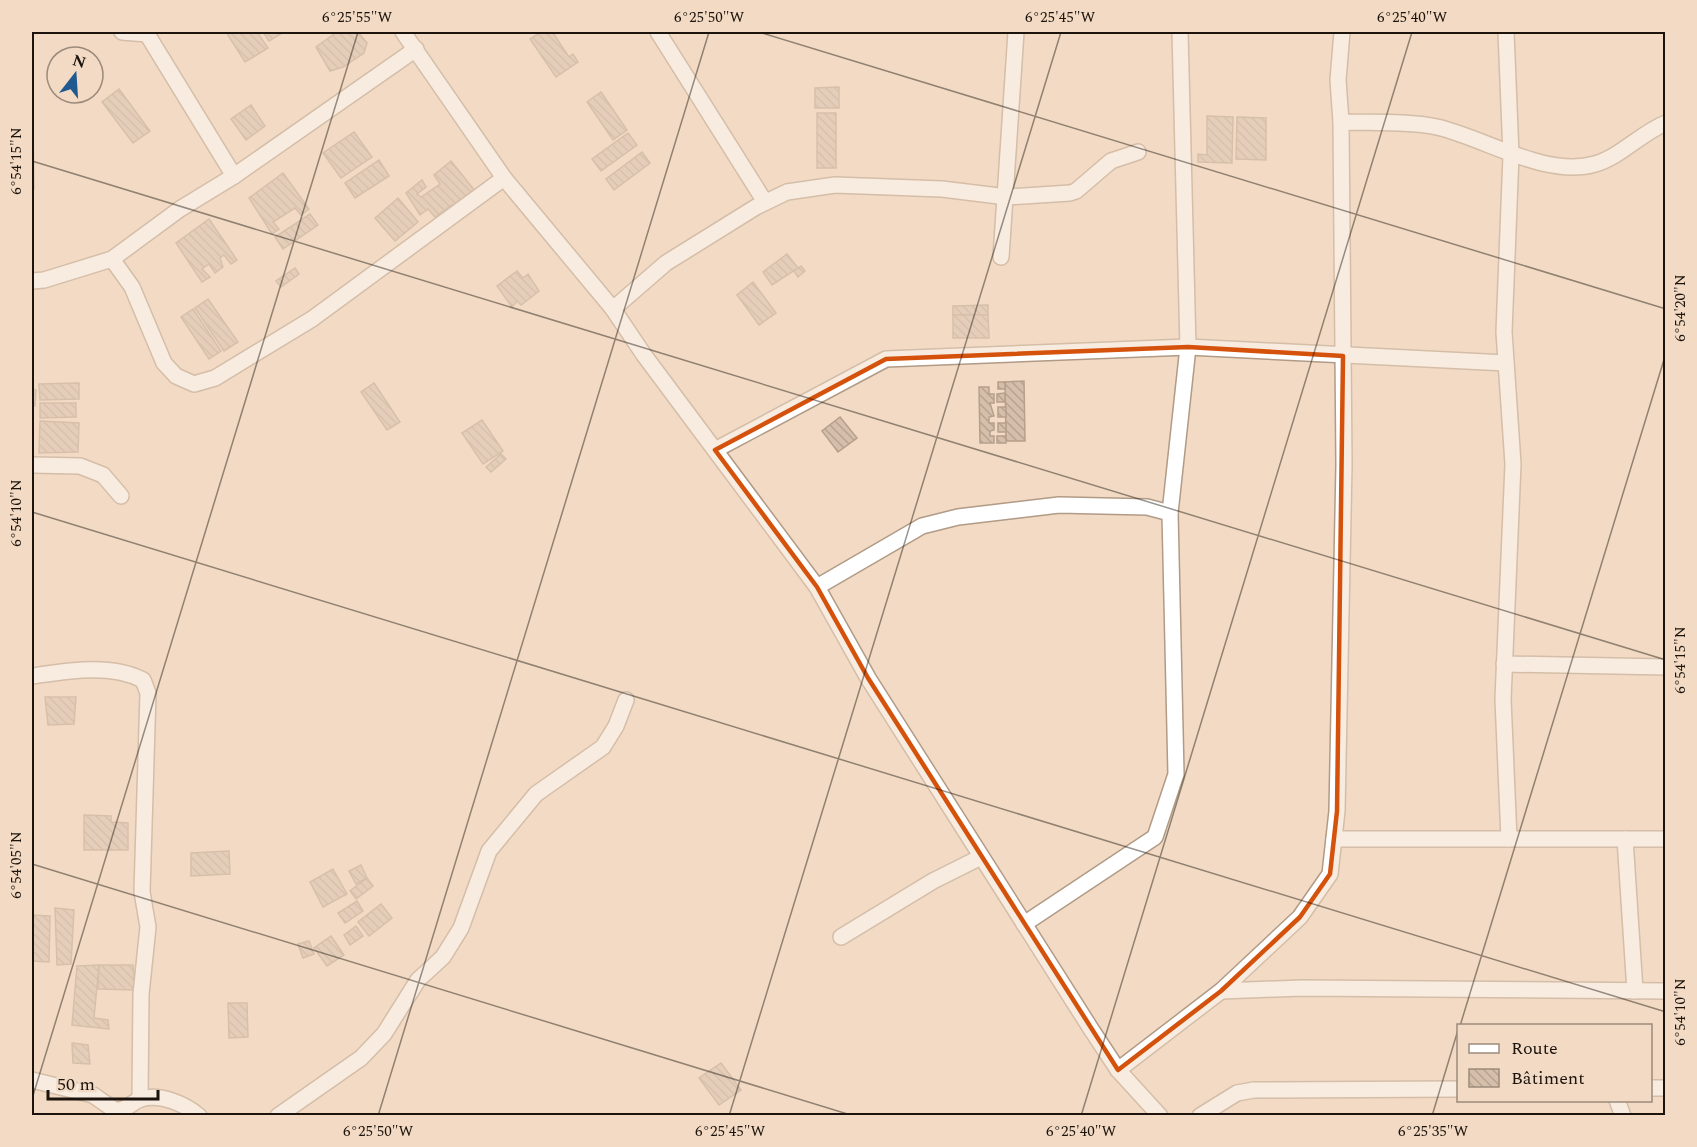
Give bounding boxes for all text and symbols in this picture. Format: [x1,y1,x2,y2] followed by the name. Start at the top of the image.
[322,6,392,29] text: 6°25'55"W
[674,6,744,29] text: 6°25'50"W
[1025,6,1095,29] text: 6°25'45"W
[1377,6,1447,29] text: 6°25'40"W
[45,45,105,105] north arrow
[69,48,89,75] text: N
[5,127,28,195] text: 6°54'15"N
[1669,274,1692,342] text: 6°54'20"N
[5,479,28,547] text: 6°54'10"N
[1669,626,1692,694] text: 6°54'15"N
[5,831,28,899] text: 6°54'05"N
[1669,978,1692,1046] text: 6°54'10"N
[1457,1024,1652,1102] legend
[1511,1035,1558,1062] text: Route
[48,1063,158,1101] scale bar
[1511,1065,1585,1092] text: Bâtiment
[57,1071,95,1098] text: 50 m
[343,1120,413,1143] text: 6°25'50"W
[695,1120,765,1143] text: 6°25'45"W
[1046,1120,1116,1143] text: 6°25'40"W
[1398,1120,1468,1143] text: 6°25'35"W

